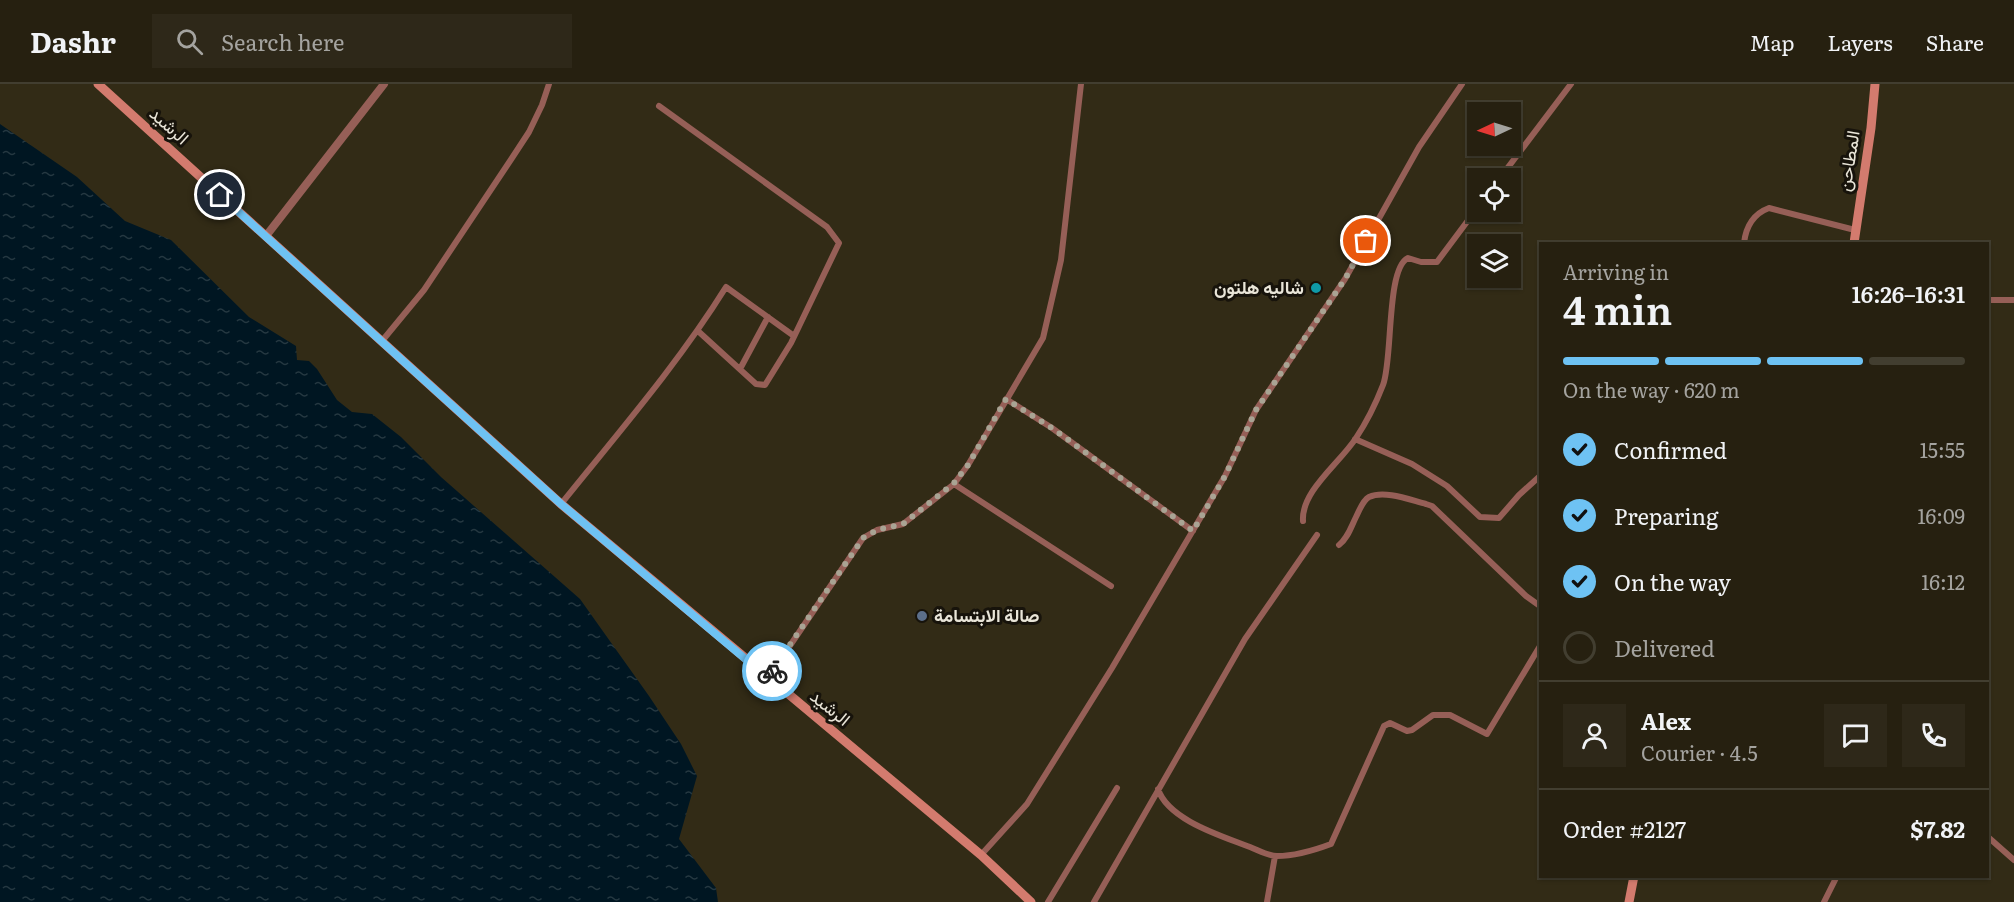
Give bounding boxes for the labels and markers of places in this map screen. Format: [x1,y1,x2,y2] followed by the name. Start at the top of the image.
[194,169,245,220] pin
[1340,215,1391,266] pin
[1214,273,1304,300] place label: شاليه هلتون
[1309,281,1323,295] marker: شاليه هلتون
[934,601,1040,628] place label: صالة الابتسامة
[915,609,929,623] marker: صالة الابتسامة

